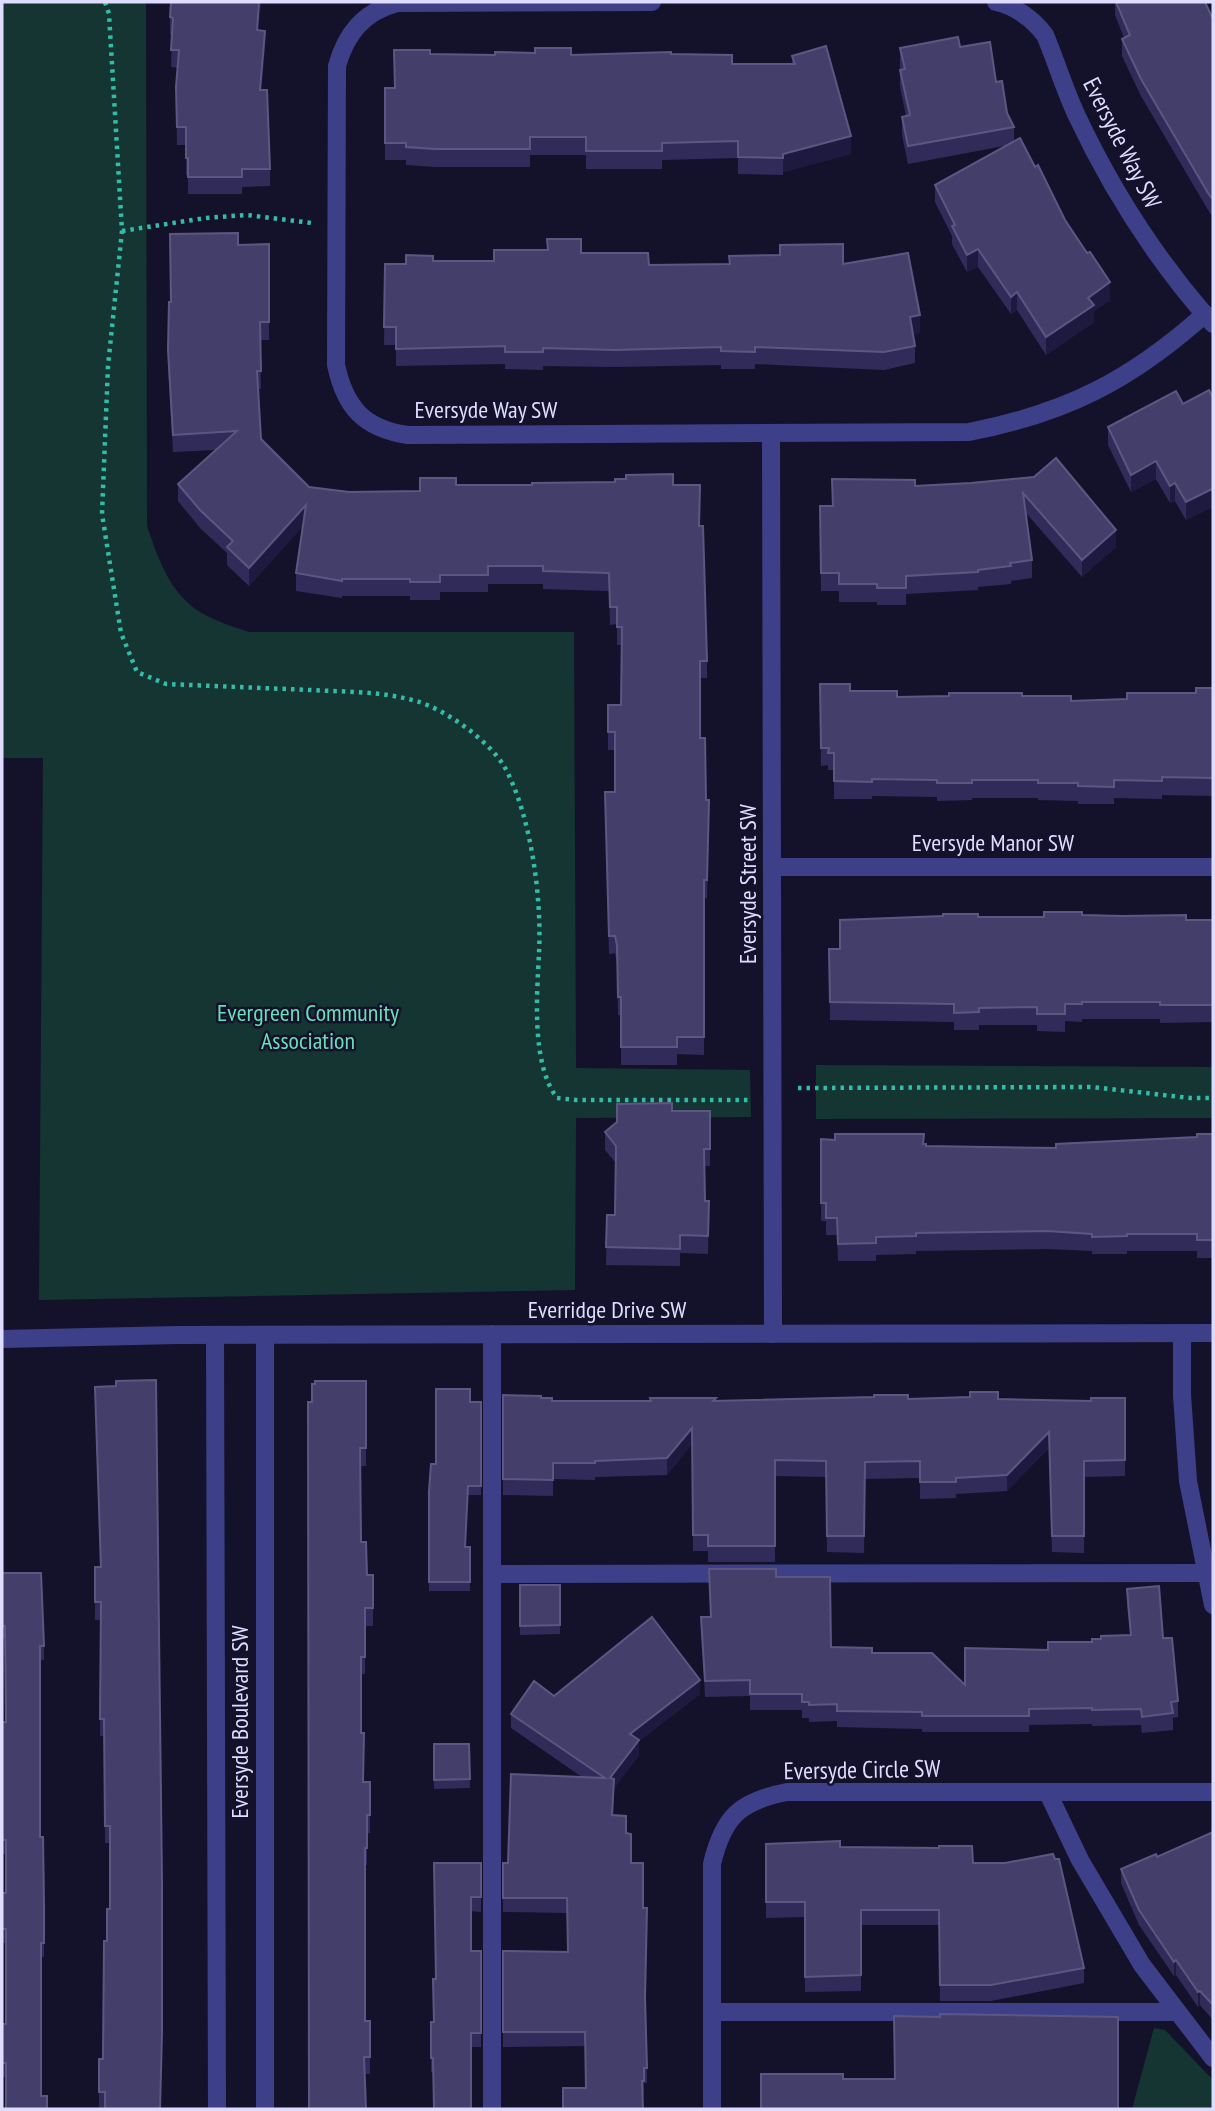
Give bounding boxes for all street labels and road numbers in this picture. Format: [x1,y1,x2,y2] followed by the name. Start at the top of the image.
[1076,72,1169,214] street label: Eversyde Way SW
[415,394,557,425] street label: Eversyde Way SW
[732,804,763,964] street label: Eversyde Street SW
[912,827,1074,858] street label: Eversyde Manor SW
[528,1294,686,1325] street label: Everridge Drive SW
[224,1625,255,1819] street label: Eversyde Boulevard SW
[783,1753,941,1786] street label: Eversyde Circle SW

